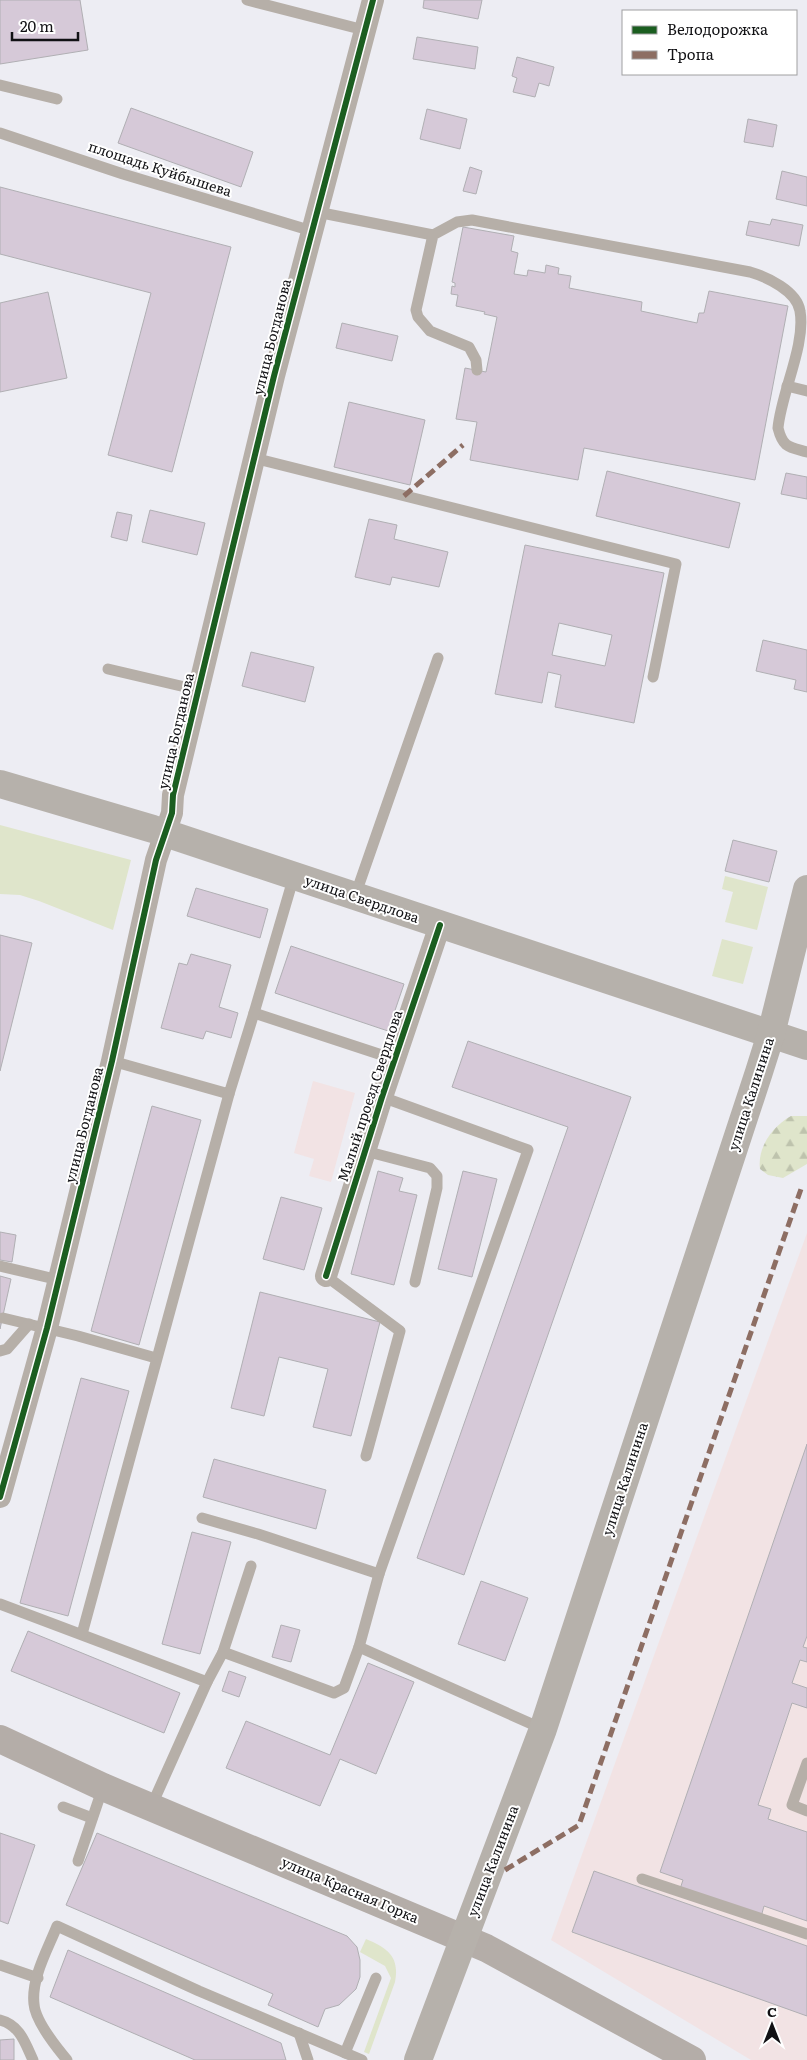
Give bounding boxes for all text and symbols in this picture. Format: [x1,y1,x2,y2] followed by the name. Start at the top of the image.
[12,10,79,42] scale bar
[622,10,797,75] legend
[20,14,54,37] text: 20 m
[667,17,769,40] text: Велодорожка
[667,42,715,65] text: Тропа
[86,135,235,201] street label: площадь Куйбышева
[247,276,295,397] street label: улица Богданова
[152,670,198,791] street label: улица Богданова
[302,869,423,927] street label: улица Свердлова
[332,1007,406,1184] street label: Малый проезд Свердлова
[722,1034,778,1153] street label: улица Калинина
[59,1064,107,1185] street label: улица Богданова
[596,1419,652,1538] street label: улица Калинина
[462,1802,523,1919] street label: улица Калинина
[279,1851,423,1927] street label: улица Красная Горка
[747,2000,797,2050] north arrow
[767,2001,777,2021] text: С

